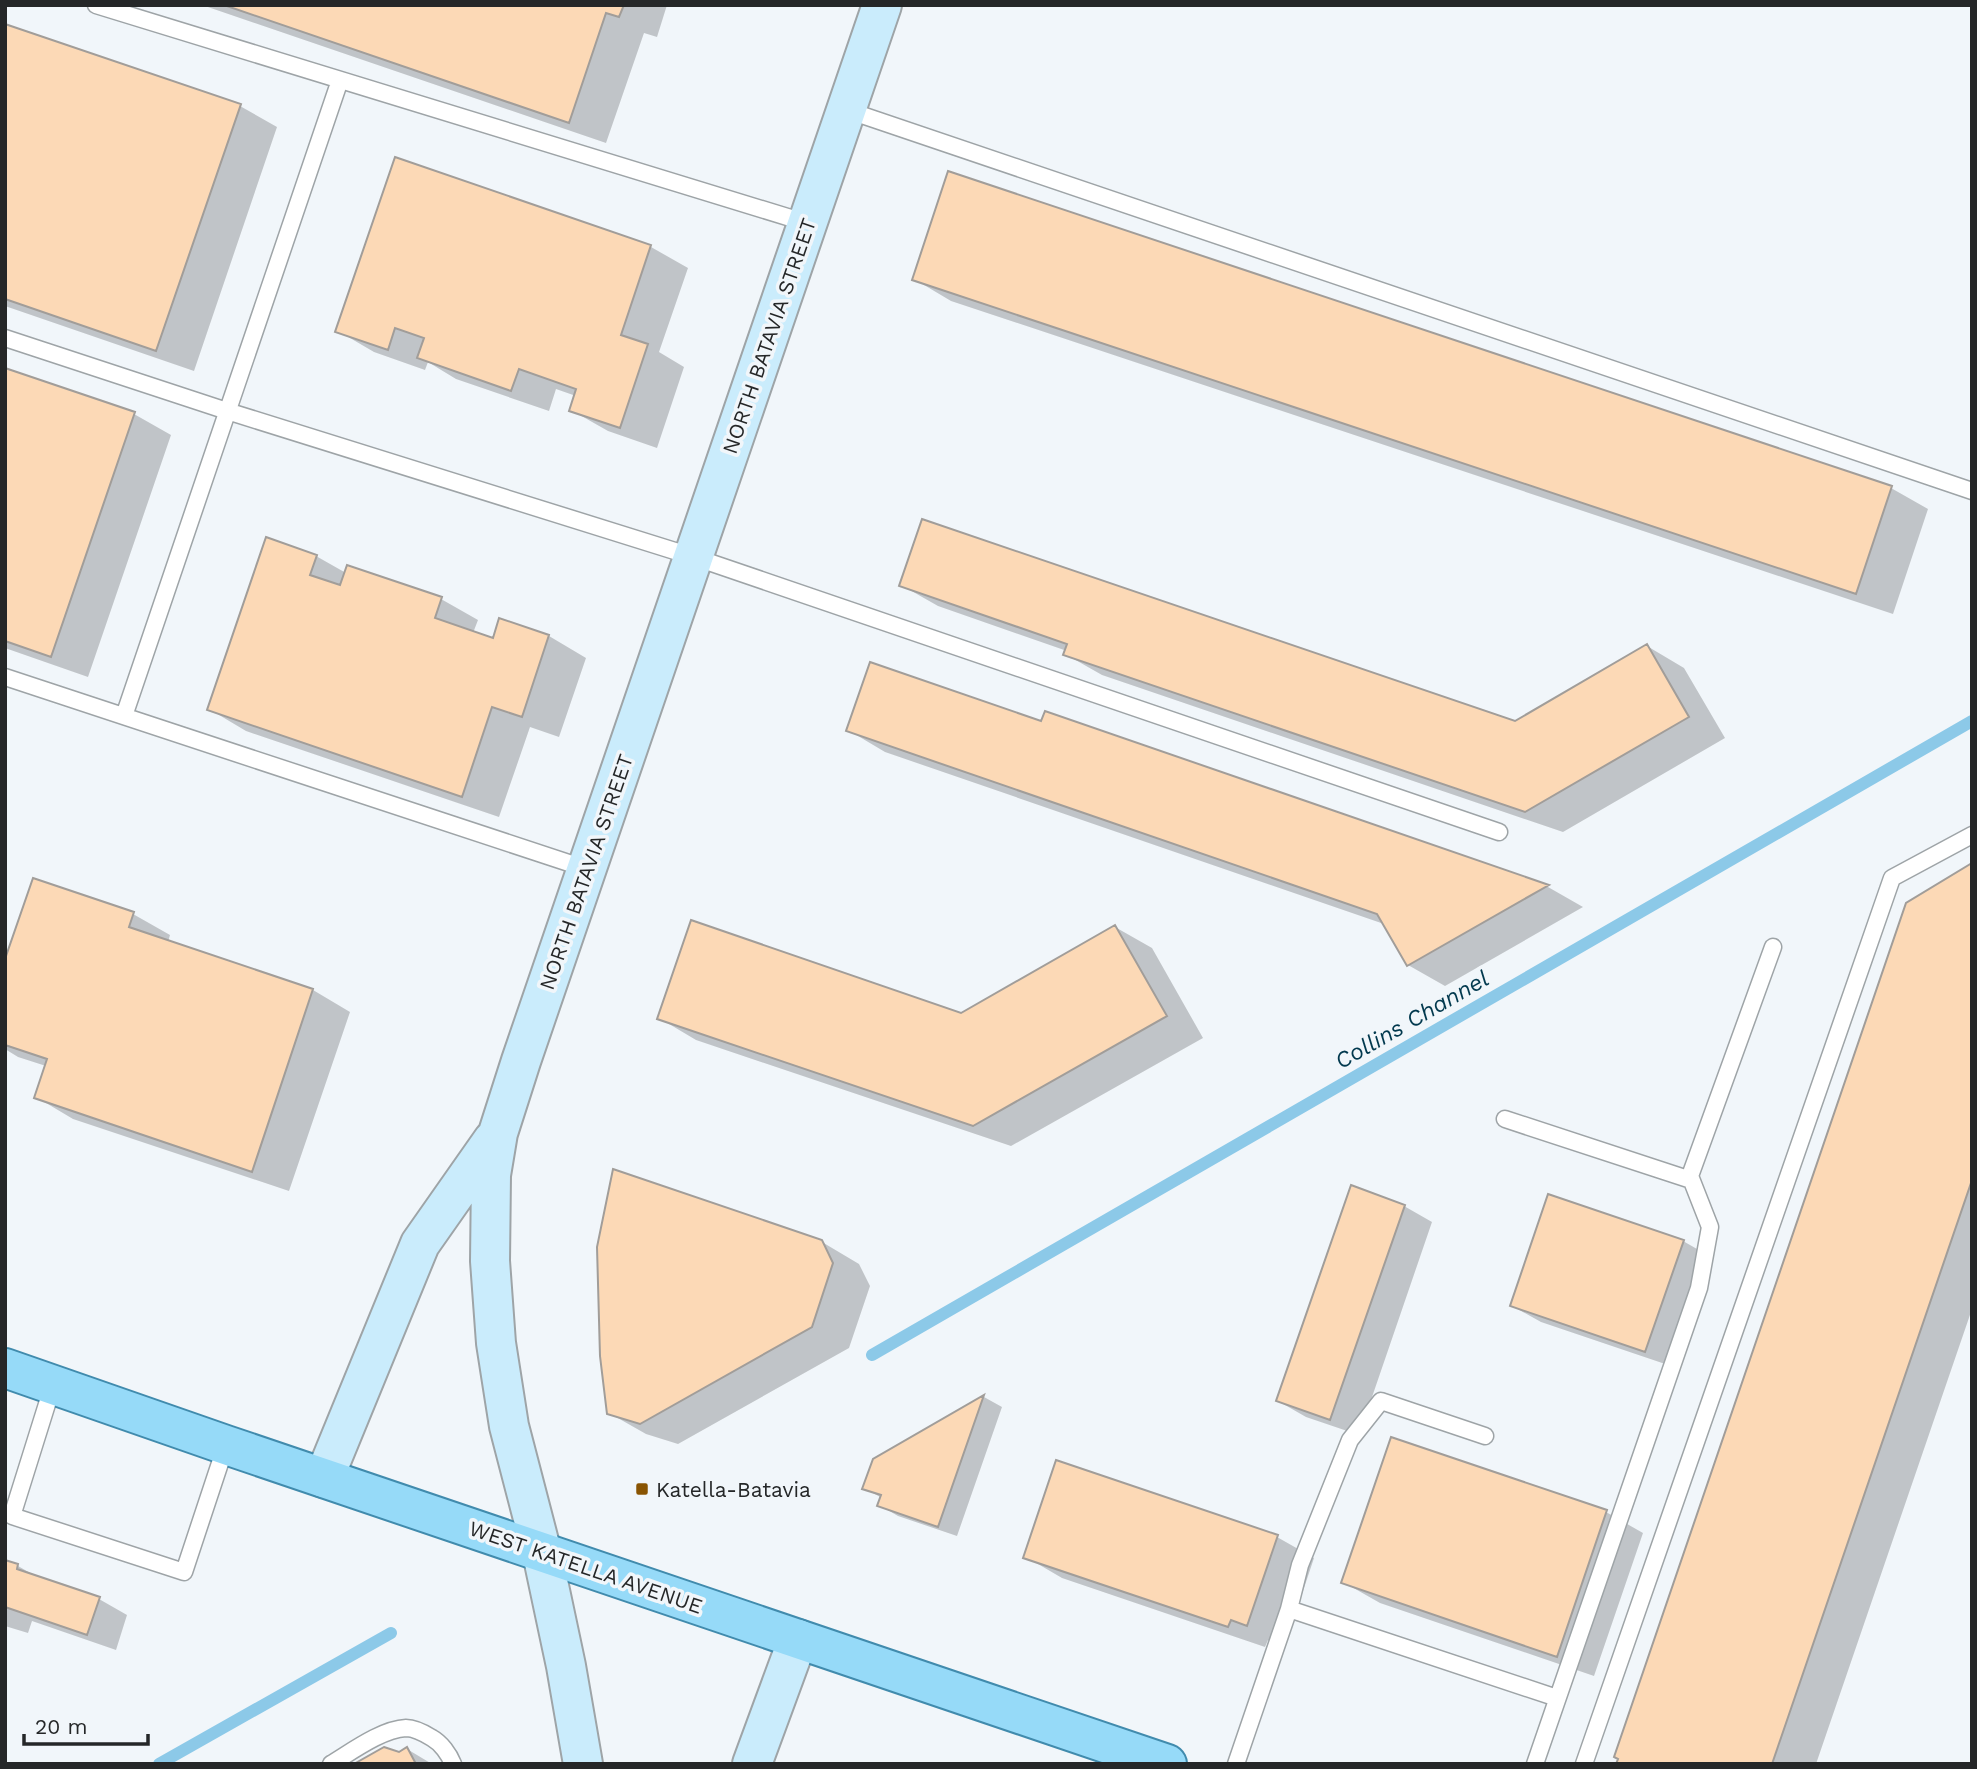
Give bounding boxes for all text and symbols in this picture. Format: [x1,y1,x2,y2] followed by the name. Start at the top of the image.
[717,215,821,457] street label: NORTH BATAVIA STREET
[534,751,638,993] street label: NORTH BATAVIA STREET
[1330,965,1494,1075] water label: Collins Channel
[656,1477,811,1502] place label: Katella-Batavia
[634,1481,650,1497] marker: Katella-Batavia
[466,1515,706,1619] street label: WEST KATELLA AVENUE
[24,1702,149,1746] scale bar
[35,1714,87,1739] text: 20 m

